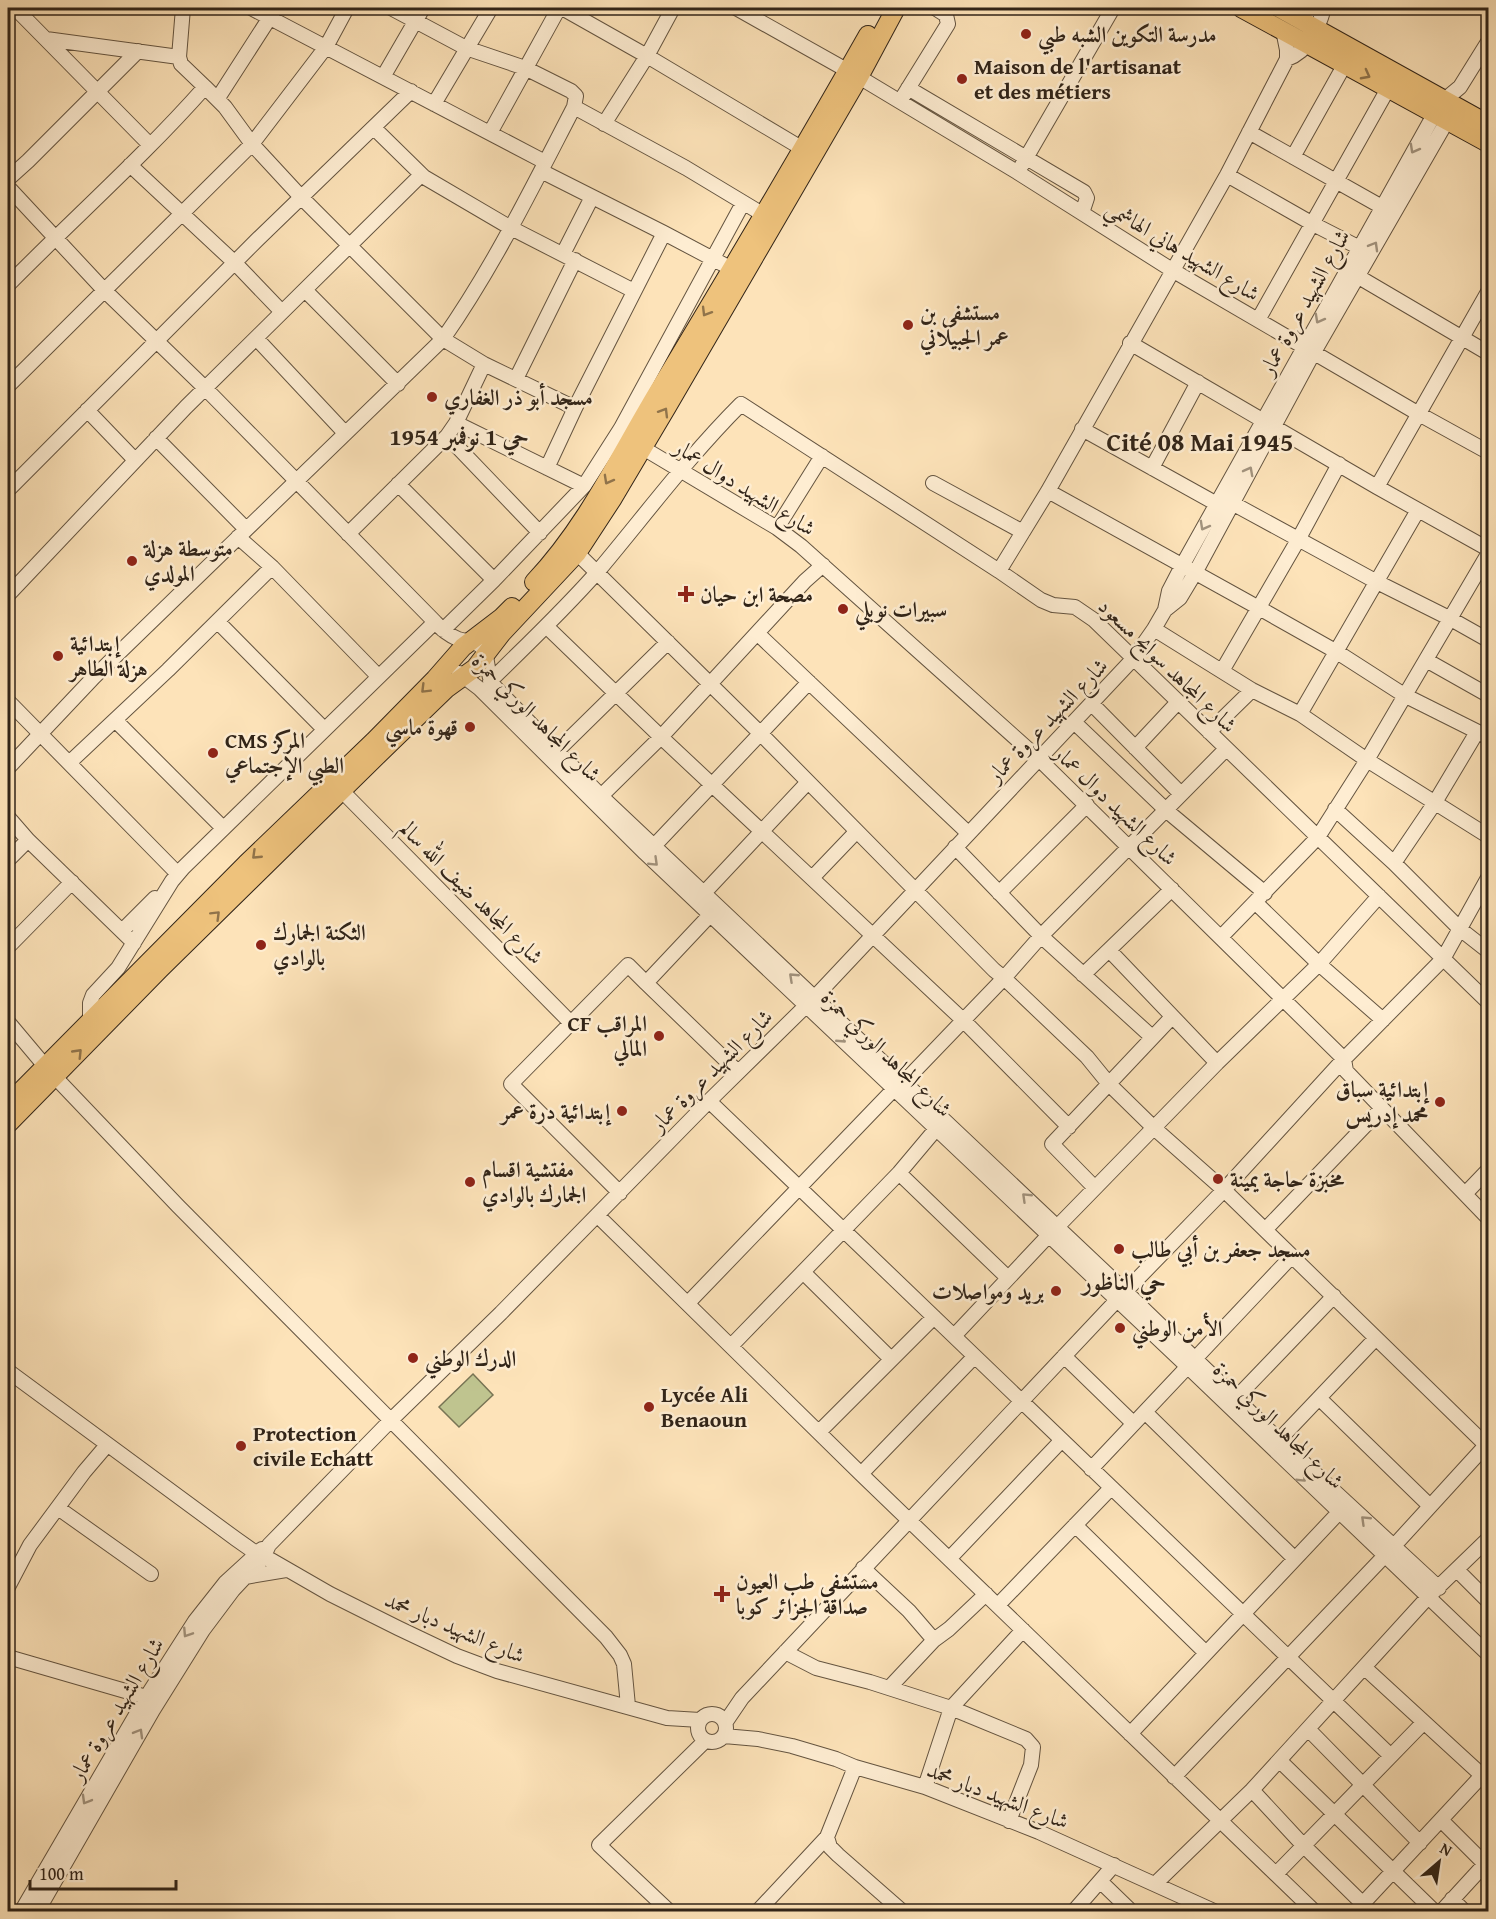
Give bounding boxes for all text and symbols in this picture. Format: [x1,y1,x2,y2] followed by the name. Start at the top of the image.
[1038,18,1216,55] place label: مدرسة التكوين الشبه طبي
[1019,27,1033,41] marker: مدرسة التكوين الشبه طبي
[974,50,1182,107] place label: Maison de l'artisanat et des métiers
[1360,68,1371,79] one-way arrow
[955,72,969,86] marker: Maison de l'artisanat et des métiers
[1410,142,1422,153] one-way arrow
[1097,191,1266,313] street label: شارع الشهيد هاني الهاشمي
[1250,223,1360,384] street label: شارع الشهيد عروة عمار
[1367,242,1379,252] one-way arrow
[919,296,1009,356] place label: مستشفى بن عمر الجبيلاني
[702,306,714,316] one-way arrow
[1315,313,1326,323] one-way arrow
[901,318,915,332] marker: مستشفى بن عمر الجبيلاني
[444,381,593,416] place label: مسجد أبو ذر الغفاري
[425,390,439,404] marker: مسجد أبو ذر الغفاري
[657,408,668,418] one-way arrow
[389,419,529,456] district label: حي 1 نوفمبر 1954
[1106,422,1294,461] district label: Cité 08 Mai 1945
[665,430,822,546] street label: شارع الشهيد دوال عمار
[1242,467,1253,478] one-way arrow
[604,474,615,485] one-way arrow
[1200,520,1212,530] one-way arrow
[142,532,233,592] place label: متوسطة هزلة المولدي
[125,554,139,568] marker: متوسطة هزلة المولدي
[700,578,813,610] place label: مصحة ابن حيان
[677,585,695,603] marker: مصحة ابن حيان
[1088,590,1245,743] street label: شارع المجاهد سوايح مسعود
[854,593,947,631] place label: سبيرات نوبلي
[836,602,850,616] marker: سبيرات نوبلي
[68,627,148,684] place label: إبتدائية هزلة الطاهر
[463,645,609,791] street label: شارع المجاهد الوركي حمزة
[51,649,65,663] marker: إبتدائية هزلة الطاهر
[978,650,1117,793] street label: شارع الشهيد عروة عمار
[422,681,433,692] one-way arrow
[385,711,458,748] place label: قهوة ماسي
[463,720,477,734] marker: قهوة ماسي
[224,724,344,786] place label: CMS المركز الطبي الإجتماعي
[1043,736,1185,875] street label: شارع الشهيد دوال عمار
[206,746,220,760] marker: CMS المركز الطبي الإجتماعي
[390,812,552,974] street label: شارع المجاهد ضيف الله سالم
[253,848,263,859] one-way arrow
[647,855,658,866] one-way arrow
[208,911,219,922] one-way arrow
[273,916,366,976] place label: الثكنة الجمارك بالوادي
[254,938,268,952] marker: الثكنة الجمارك بالوادي
[789,973,800,984] one-way arrow
[812,982,960,1126] street label: شارع المجاهد الوركي حمزة
[641,1001,782,1142] street label: شارع الشهيد عروة عمار
[568,1007,647,1067] place label: CF المراقب المالي
[652,1029,666,1043] marker: CF المراقب المالي
[835,1032,845,1043] one-way arrow
[71,1050,82,1061] one-way arrow
[1336,1073,1430,1130] place label: إبتدائية سباق محمد إدريس
[499,1095,612,1127] place label: إبتدائية درة عمر
[1433,1095,1447,1109] marker: إبتدائية سباق محمد إدريس
[615,1104,629,1118] marker: إبتدائية درة عمر
[482,1153,586,1213] place label: مفتشية اقسام الجمارك بالوادي
[1230,1163,1345,1195] place label: مخبزة حاجة يمينة
[1211,1172,1225,1186] marker: مخبزة حاجة يمينة
[463,1175,477,1189] marker: مفتشية اقسام الجمارك بالوادي
[1022,1194,1033,1205] one-way arrow
[1131,1233,1311,1268] place label: مسجد جعفر بن أبي طالب
[1112,1242,1126,1256] marker: مسجد جعفر بن أبي طالب
[1079,1264,1166,1301] district label: حي الناظور
[932,1275,1044,1307] place label: بريد ومواصلات
[1049,1284,1063,1298] marker: بريد ومواصلات
[1132,1312,1223,1349] place label: الأمن الوطني
[1113,1321,1127,1335] marker: الأمن الوطني
[425,1342,516,1379] place label: الدرك الوطني
[406,1351,420,1365] marker: الدرك الوطني
[1204,1354,1352,1498] street label: شارع المجاهد الوركي حمزة
[661,1378,748,1435] place label: Lycée Ali Benaoun
[642,1400,656,1414] marker: Lycée Ali Benaoun
[253,1417,374,1474] place label: Protection civile Echatt
[234,1439,248,1453] marker: Protection civile Echatt
[1295,1470,1306,1481] one-way arrow
[1361,1516,1372,1527] one-way arrow
[736,1565,879,1622] place label: مستشفى طب العيون صداقة الجزائر كوبا
[379,1583,530,1674] street label: شارع الشهيد دبار محمد
[713,1585,731,1603] marker: مستشفى طب العيون صداقة الجزائر كوبا
[183,1626,194,1637] one-way arrow
[59,1631,174,1790] street label: شارع الشهيد عروة عمار
[132,1729,144,1739] one-way arrow
[921,1753,1074,1840] street label: شارع الشهيد دبار محمد
[82,1794,93,1804] one-way arrow
[1409,1832,1469,1892] north arrow
[1436,1836,1457,1862] text: N
[30,1853,176,1891] scale bar
[39,1860,84,1887] text: 100 m

